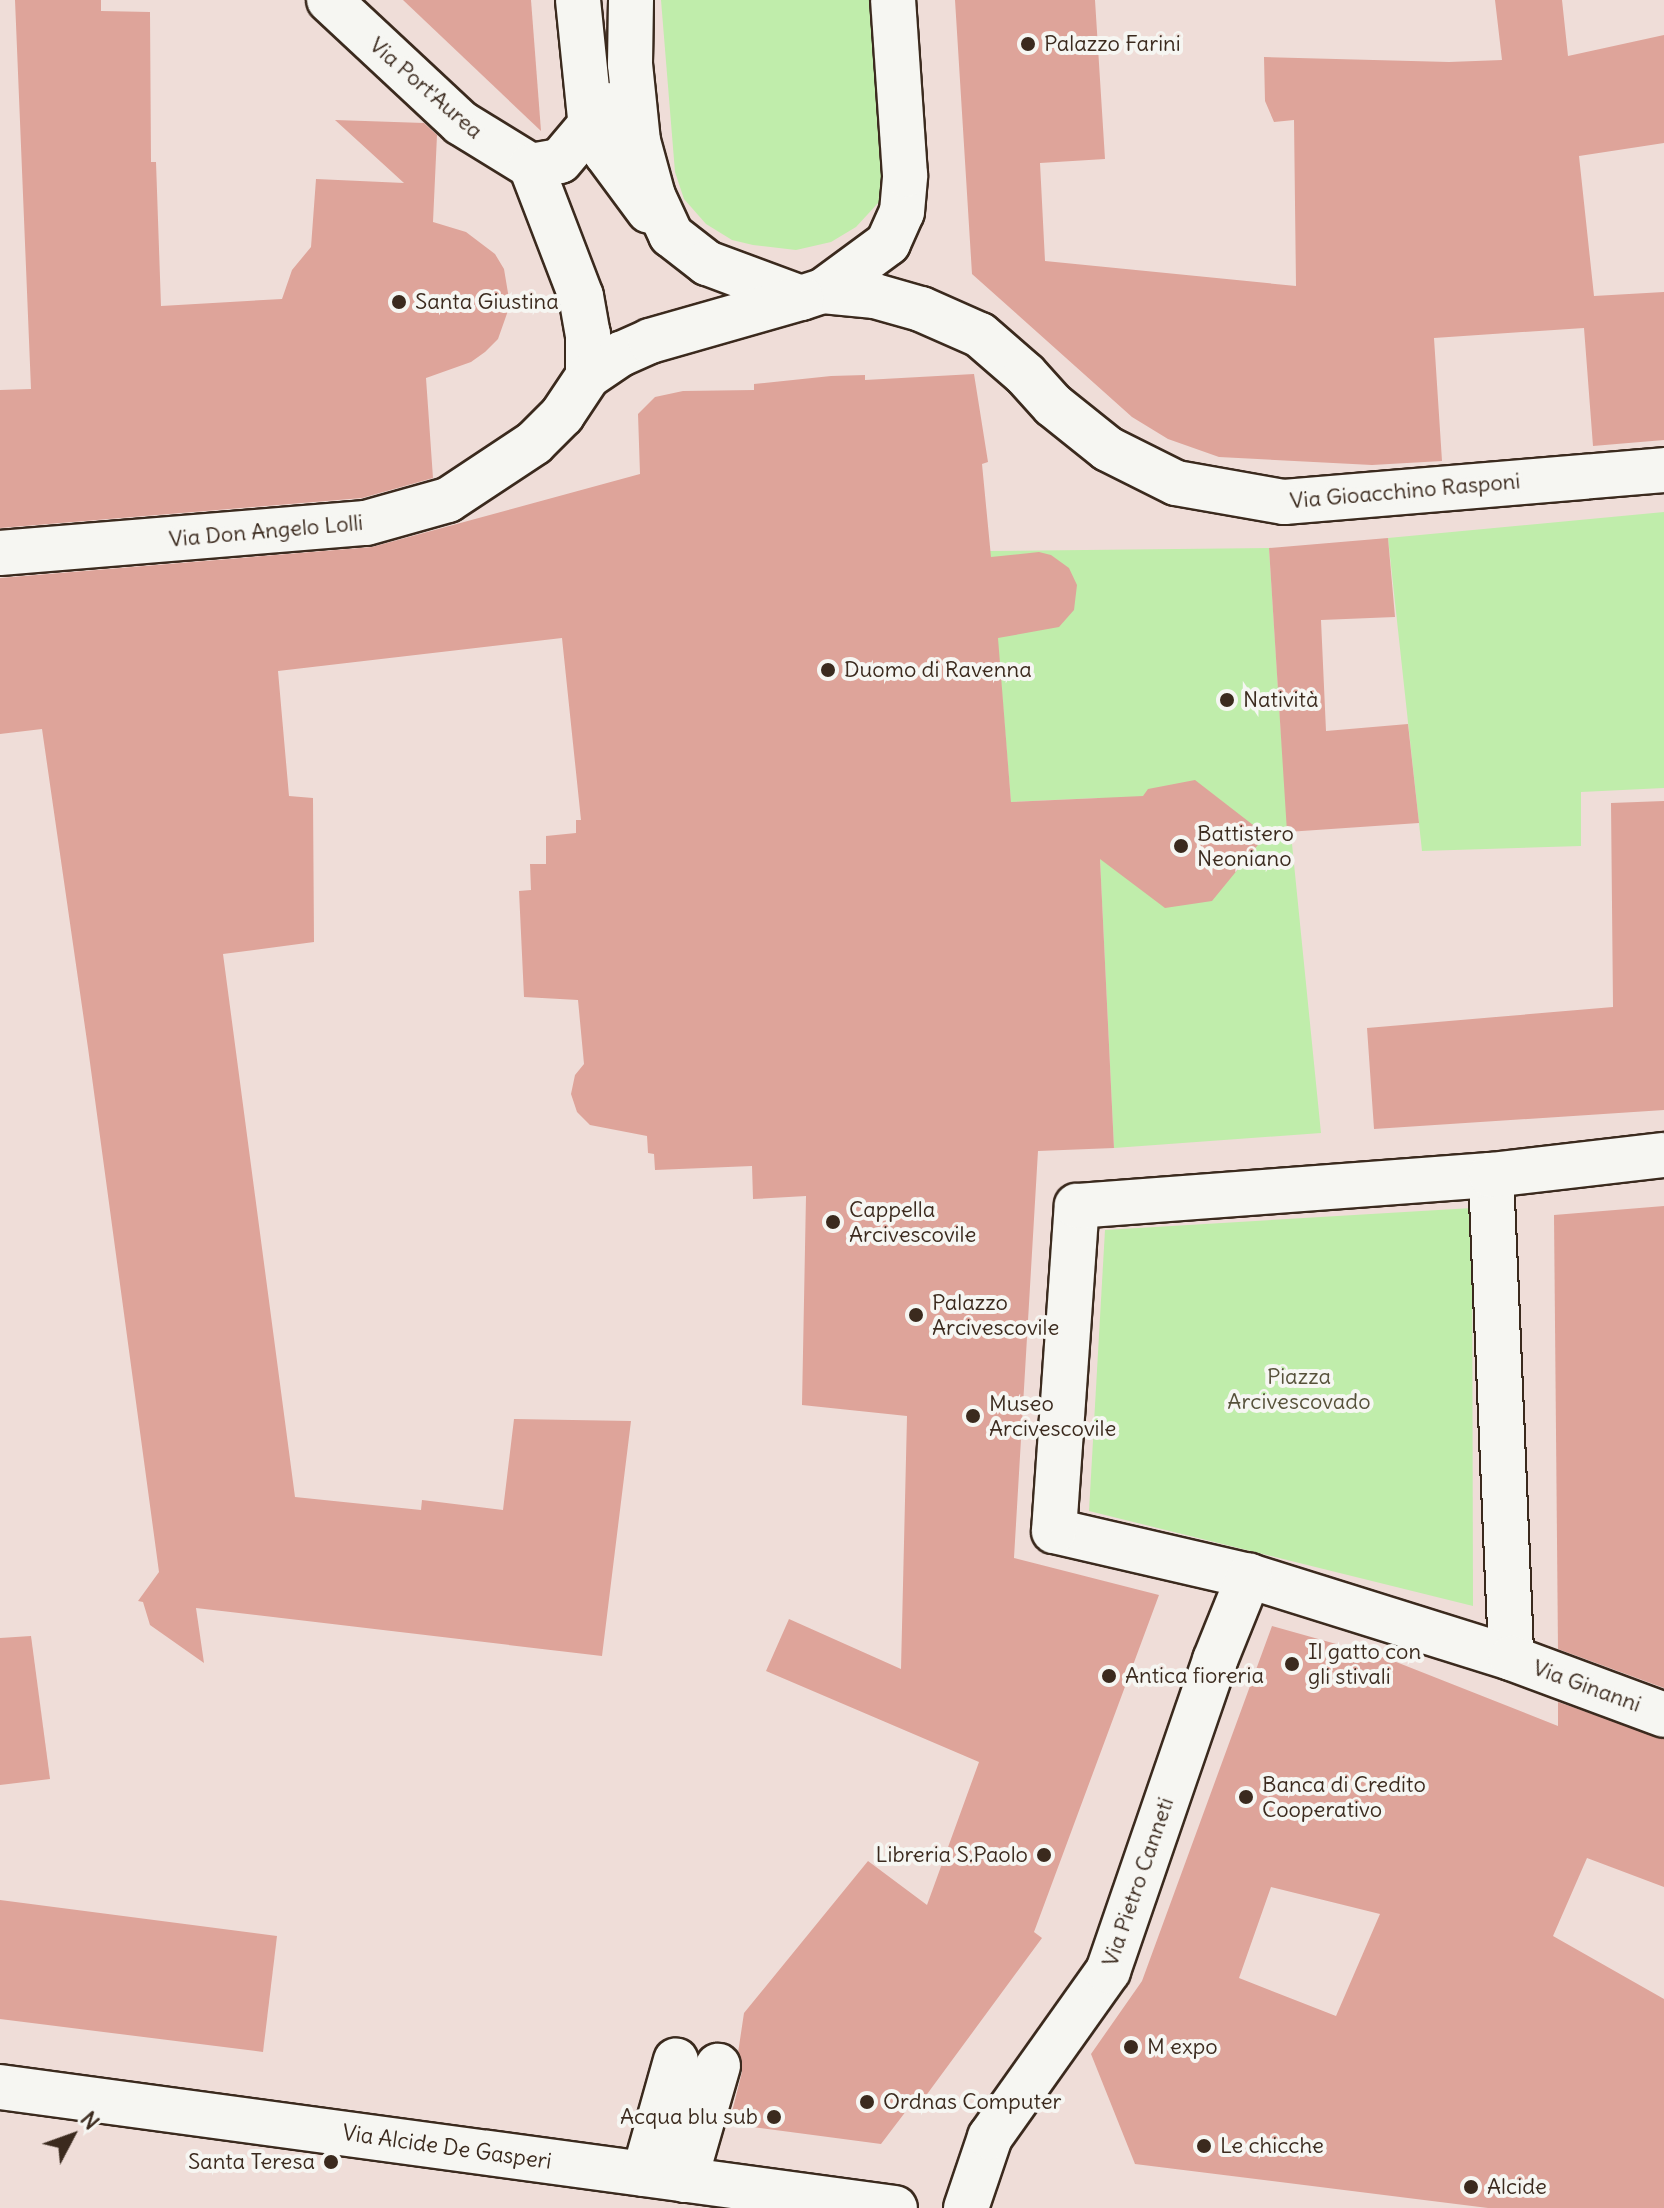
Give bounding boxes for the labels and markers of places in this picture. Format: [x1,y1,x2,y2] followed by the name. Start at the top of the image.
[1044,31,1181,57] place label: Palazzo Farini
[1019,35,1037,53] marker: Palazzo Farini
[415,289,559,315] place label: Santa Giustina
[390,293,408,311] marker: Santa Giustina
[844,657,1032,683] place label: Duomo di Ravenna
[819,661,837,679] marker: Duomo di Ravenna
[1243,687,1319,713] place label: Natività
[1218,691,1236,709] marker: Natività
[1197,820,1294,872] place label: Battistero Neoniano
[1172,837,1190,855] marker: Battistero Neoniano
[849,1196,976,1248] place label: Cappella Arcivescovile
[824,1213,842,1231] marker: Cappella Arcivescovile
[932,1289,1059,1340] place label: Palazzo Arcivescovile
[907,1306,925,1324] marker: Palazzo Arcivescovile
[989,1390,1116,1442] place label: Museo Arcivescovile
[964,1407,982,1425] marker: Museo Arcivescovile
[1308,1638,1421,1690] place label: Il gatto con gli stivali
[1283,1655,1301,1673] marker: Il gatto con gli stivali
[1125,1663,1264,1689] place label: Antica fioreria
[1100,1667,1118,1685] marker: Antica fioreria
[1262,1771,1426,1822] place label: Banca di Credito Cooperativo
[1237,1788,1255,1806] marker: Banca di Credito Cooperativo
[875,1842,1028,1868] place label: Libreria S.Paolo
[1035,1846,1053,1864] marker: Libreria S.Paolo
[1147,2034,1218,2060] place label: M expo
[1122,2038,1140,2056] marker: M expo
[883,2089,1062,2115] place label: Ordnas Computer
[858,2093,876,2111] marker: Ordnas Computer
[620,2104,758,2130] place label: Acqua blu sub
[765,2108,783,2126] marker: Acqua blu sub
[1220,2133,1324,2159] place label: Le chicche
[1195,2137,1213,2155] marker: Le chicche
[188,2149,315,2175] place label: Santa Teresa
[322,2153,340,2171] marker: Santa Teresa
[1487,2174,1547,2200] place label: Alcide
[1462,2178,1480,2196] marker: Alcide

